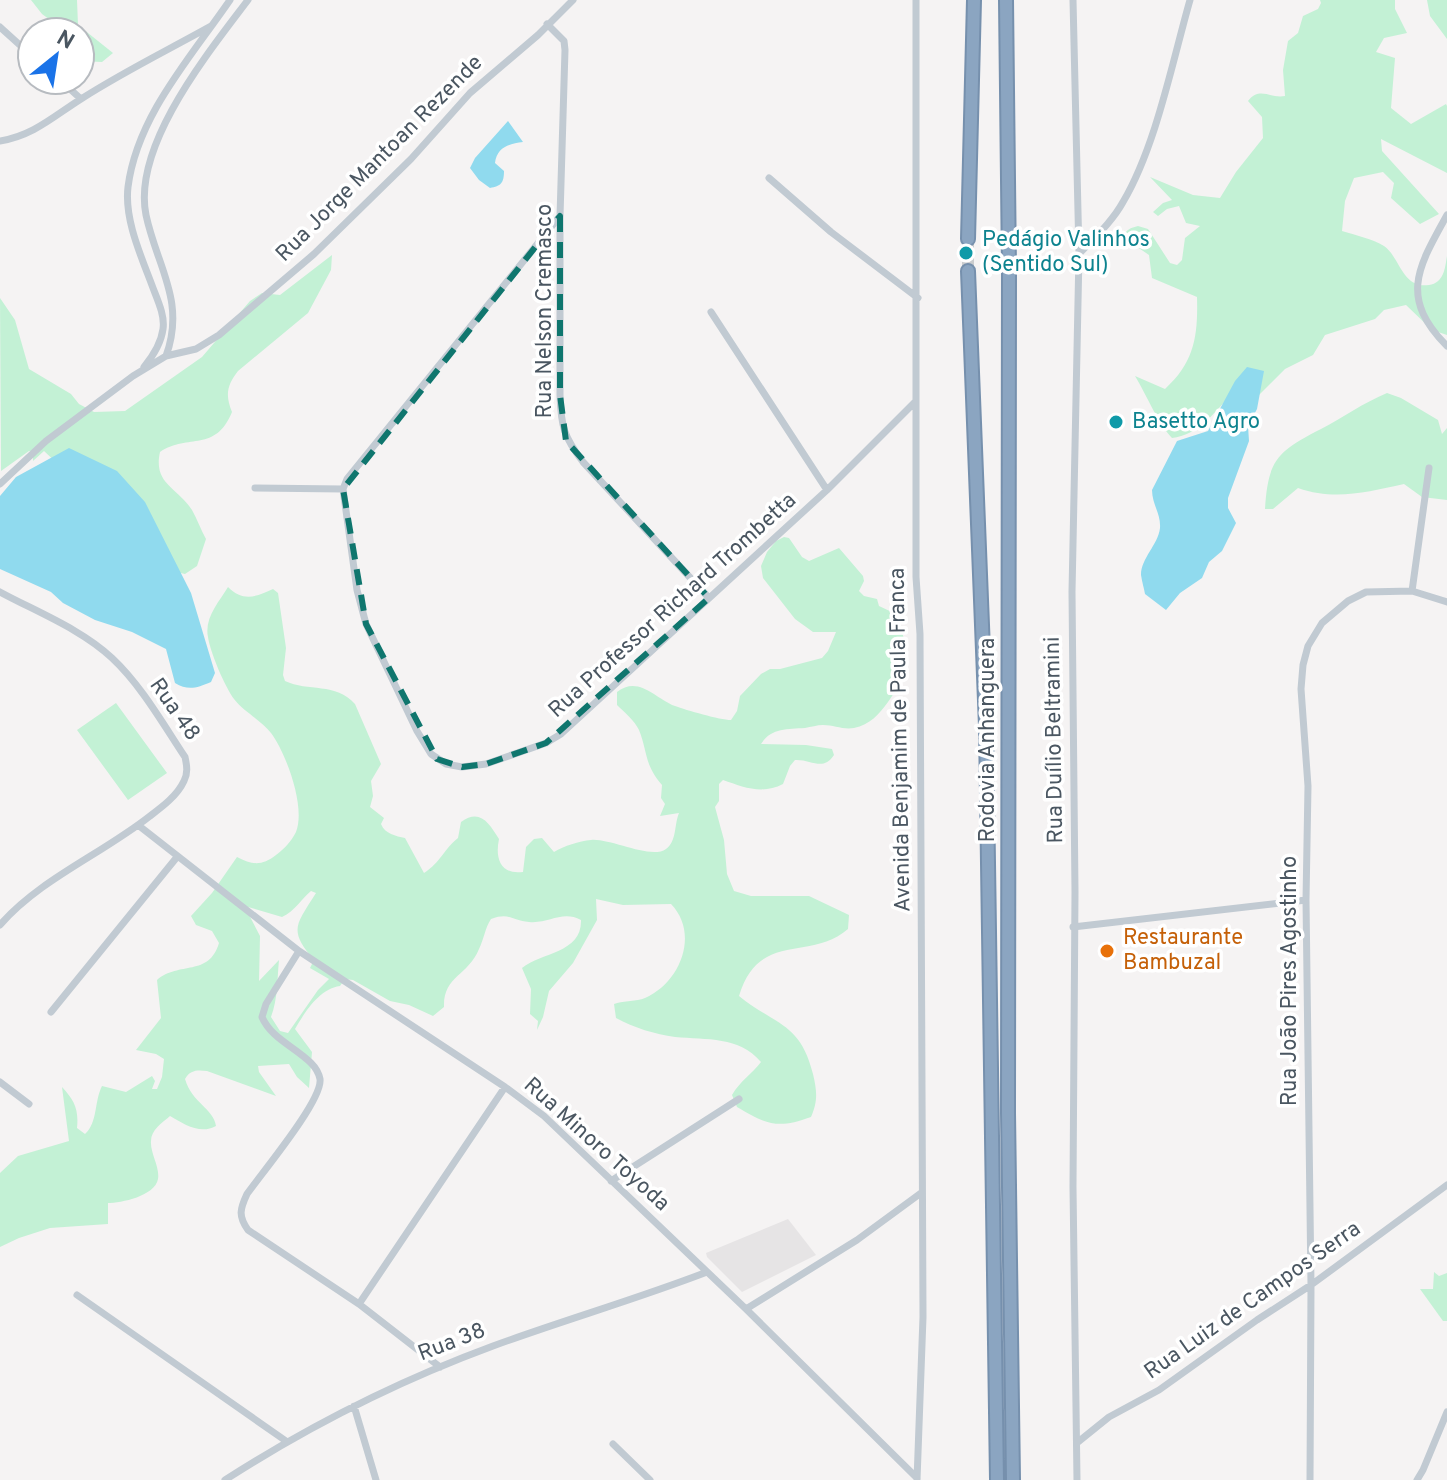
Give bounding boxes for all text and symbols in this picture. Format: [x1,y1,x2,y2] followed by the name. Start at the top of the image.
[16,16,96,96] north arrow
[51,25,78,56] text: N
[271,50,489,268] street label: Rua Jorge Mantoan Rezende
[532,204,559,418] street label: Rua Nelson Cremasco
[982,227,1150,279] place label: Pedágio Valinhos (Sentido Sul)
[957,244,975,262] marker: Pedágio Valinhos (Sentido Sul)
[1132,409,1260,436] place label: Basetto Agro
[1107,413,1125,431] marker: Basetto Agro
[544,488,802,724] street label: Rua Professor Richard Trombetta
[884,568,918,912] street label: Avenida Benjamim de Paula Franca
[1040,636,1070,844] street label: Rua Duílio Beltramini
[975,638,1002,842] street label: Rodovia Anhanguera
[143,673,205,747] street label: Rua 48
[1277,856,1304,1106] street label: Rua João Pires Agostinho
[1123,925,1243,977] place label: Restaurante Bambuzal
[1098,942,1116,960] marker: Restaurante Bambuzal
[517,1072,675,1218] street label: Rua Minoro Toyoda
[1140,1216,1366,1386] street label: Rua Luiz de Campos Serra
[414,1318,490,1368] street label: Rua 38

